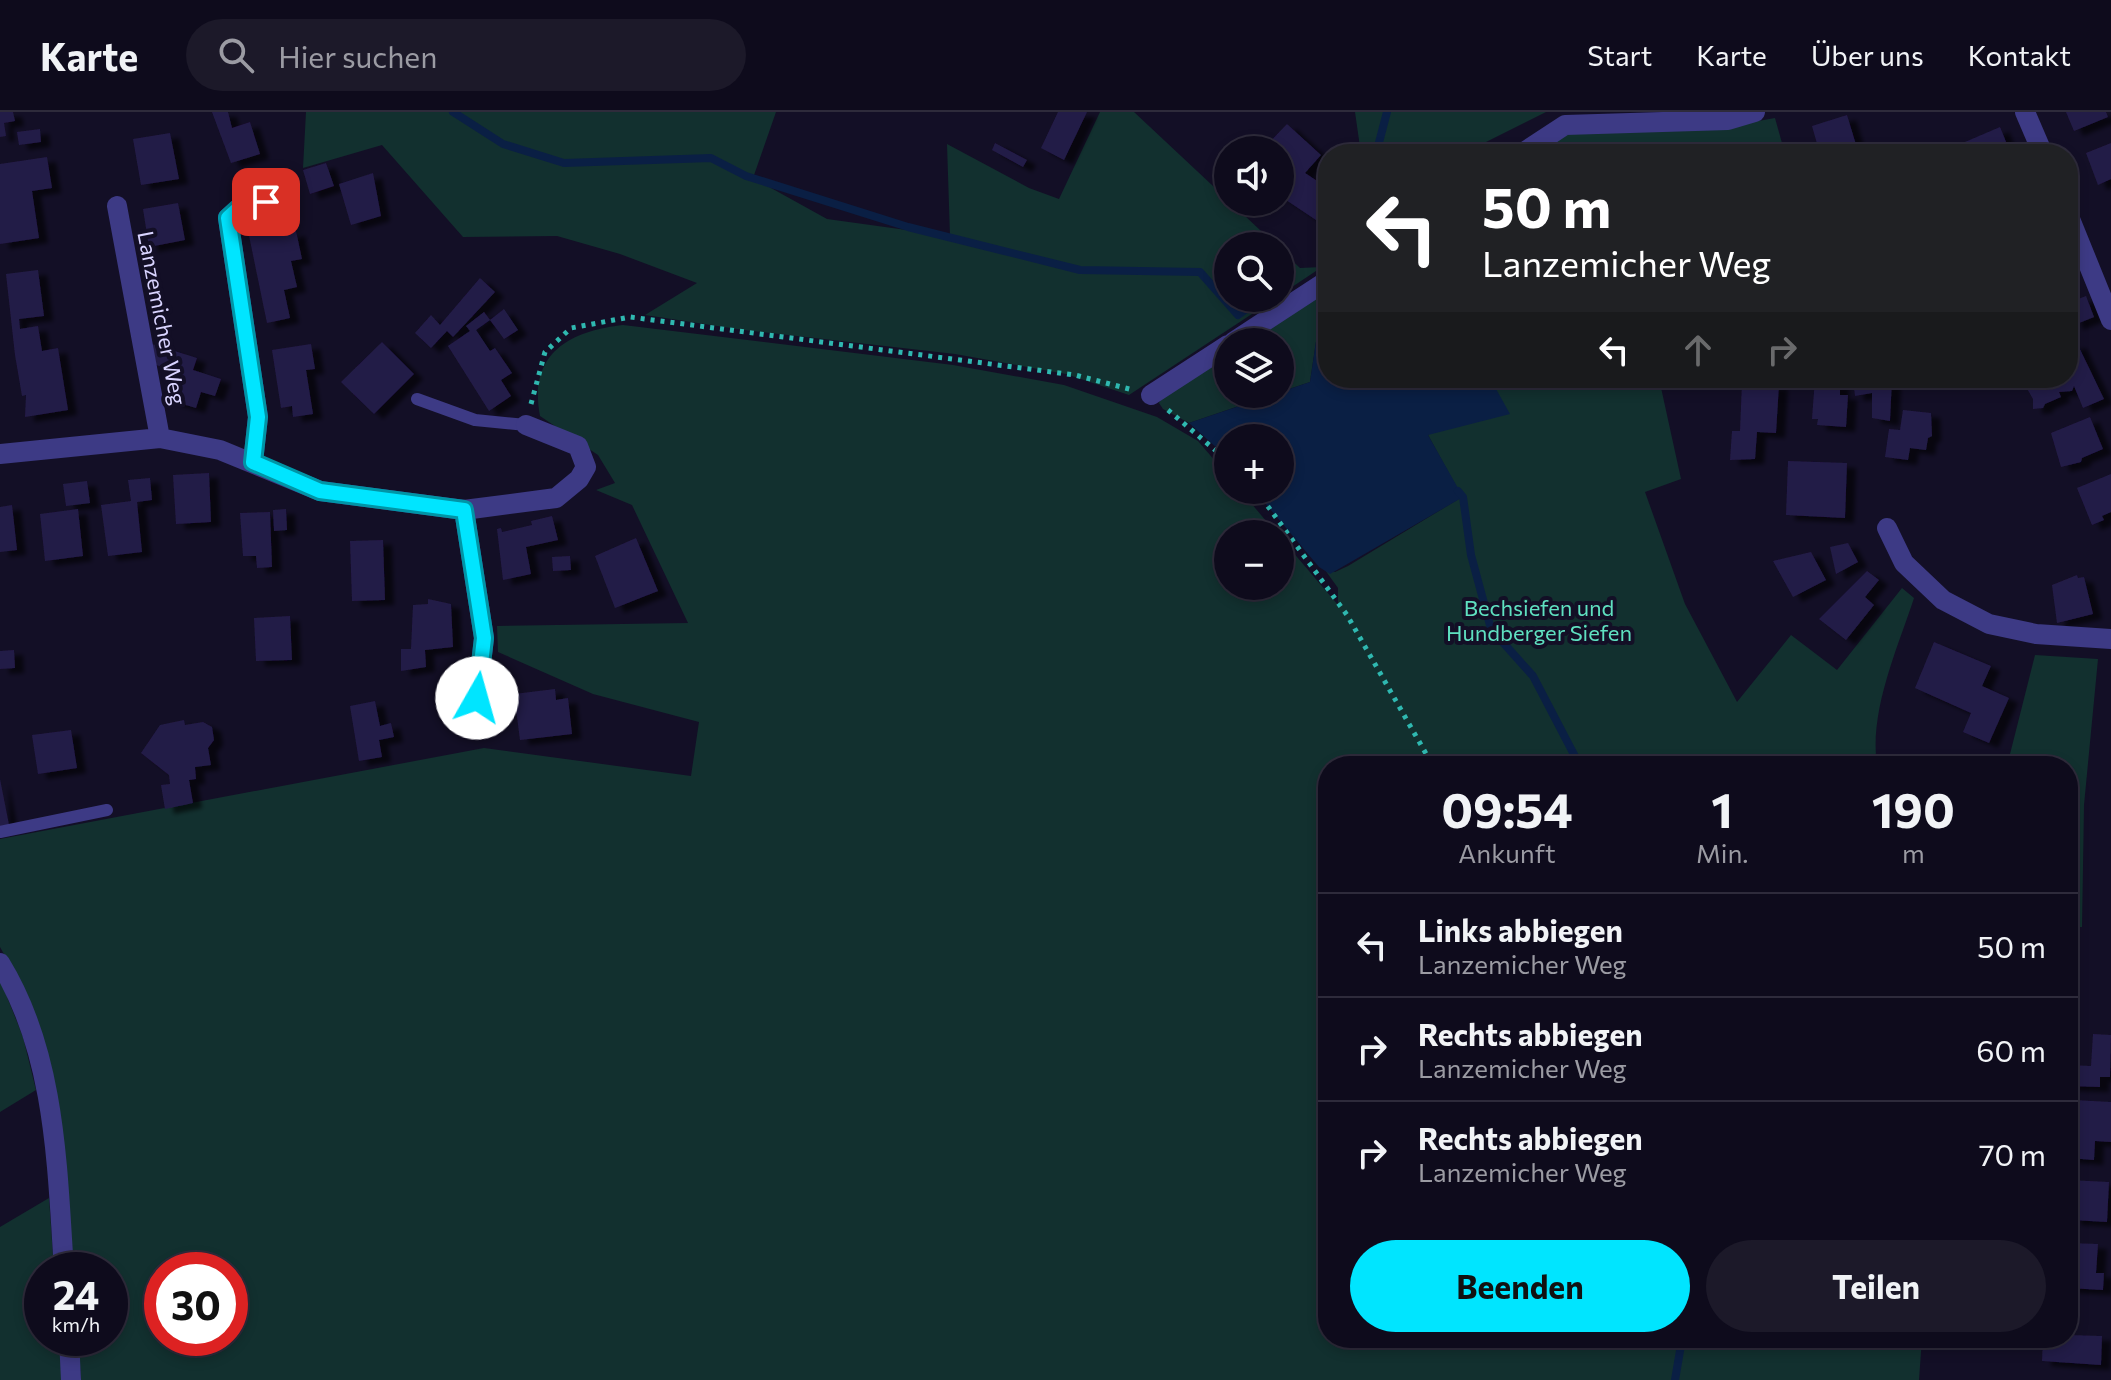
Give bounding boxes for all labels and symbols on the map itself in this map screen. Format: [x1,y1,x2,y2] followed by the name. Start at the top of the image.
[232,168,300,236] pin
[132,229,193,407] street label: Lanzemicher Weg
[1446,594,1632,646] park label: Bechsiefen und Hundberger Siefen
[435,656,519,740] position arrow
[144,1252,248,1356] speed limit sign: 30

